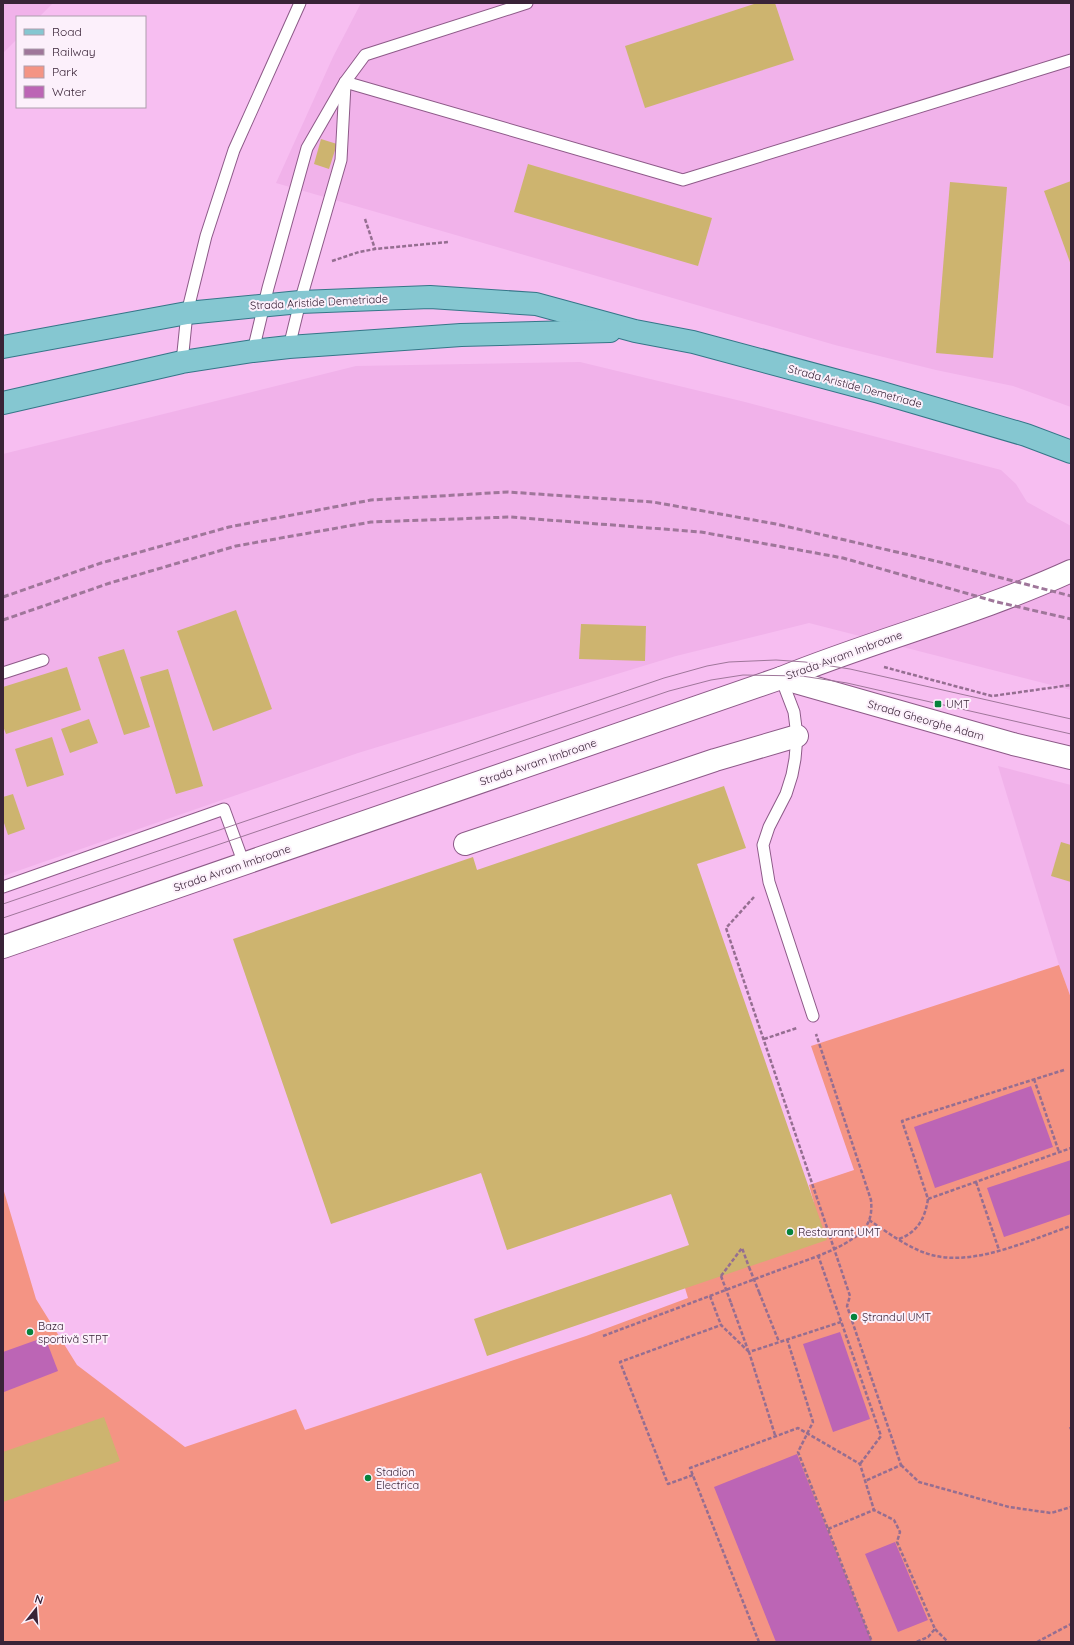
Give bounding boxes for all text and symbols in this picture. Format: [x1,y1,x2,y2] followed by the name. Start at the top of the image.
[16,16,146,108] legend
[52,24,82,39] text: Road
[52,44,96,59] text: Railway
[52,64,77,79] text: Park
[52,84,87,99] text: Water
[250,291,388,313] street label: Strada Aristide Demetriade
[786,361,924,411] street label: Strada Aristide Demetriade
[784,627,904,683] street label: Strada Avram Imbroane
[866,697,986,743] street label: Strada Gheorghe Adam
[946,697,970,711] place label: UMT
[933,699,943,709] marker: UMT
[478,735,598,789] street label: Strada Avram Imbroane
[172,841,292,895] street label: Strada Avram Imbroane
[798,1225,881,1239] place label: Restaurant UMT
[785,1227,795,1237] marker: Restaurant UMT
[862,1310,932,1324] place label: Ștrandul UMT
[849,1312,859,1322] marker: Ștrandul UMT
[38,1319,109,1346] place label: Baza sportivă STPT
[25,1327,35,1337] marker: Baza sportivă STPT
[376,1465,419,1492] place label: Stadion Electrica
[363,1473,373,1483] marker: Stadion Electrica
[16,1589,56,1629] north arrow
[33,1592,45,1607] text: N

